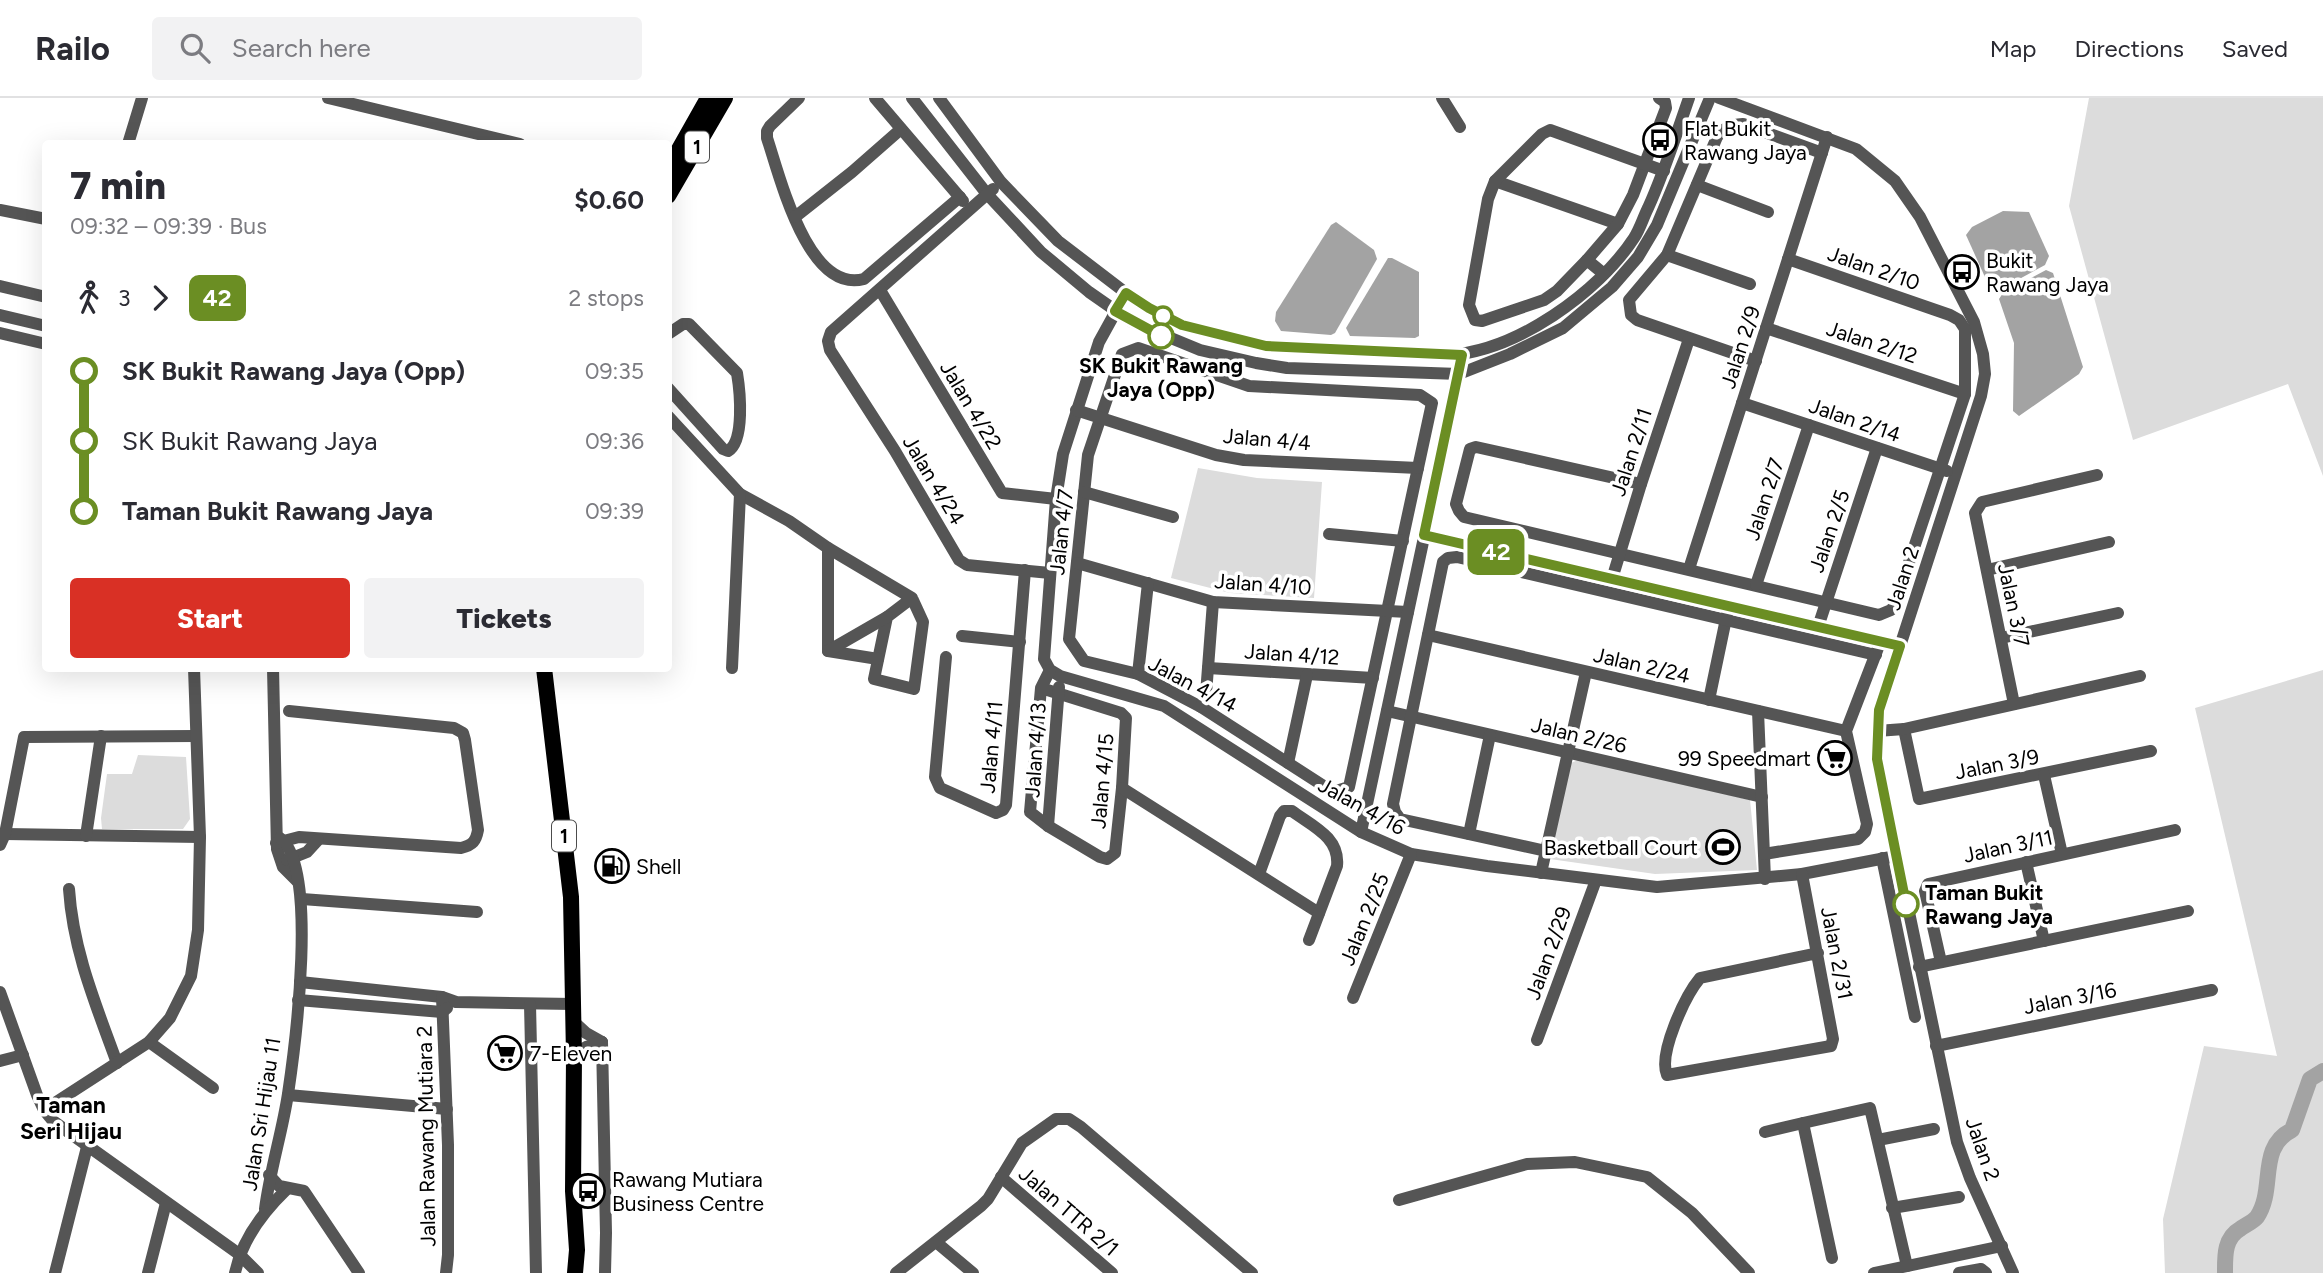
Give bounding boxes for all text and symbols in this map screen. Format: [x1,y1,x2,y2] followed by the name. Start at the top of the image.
[152,17,642,80] search box
[35,29,110,68] text: Railo
[176,29,214,67] icon: search
[232,32,371,64] text: Search here
[1990,34,2036,63] text: Map
[2074,34,2184,63] text: Directions
[2222,34,2288,63] text: Saved
[1684,116,1807,165] place label: Flat Bukit Rawang Jaya
[1641,121,1679,159] bus stop icon: Flat Bukit Rawang Jaya
[685,132,709,162] road number: 1
[70,163,166,209] text: 7 min
[574,184,644,216] text: $0.60
[70,212,267,240] text: 09:32 – 09:39 · Bus
[1825,241,1923,295] street label: Jalan 2/10
[1986,248,2109,297] place label: Bukit Rawang Jaya
[1943,253,1981,291] bus stop icon: Bukit Rawang Jaya
[70,279,108,317] icon: walk
[141,279,179,317] icon: forward
[203,283,232,312] text: 42
[118,284,131,312] text: 3
[568,284,644,312] text: 2 stops
[1715,302,1765,392] street label: Jalan 2/9
[1153,306,1173,326] unlabelled marker
[1823,316,1921,368] street label: Jalan 2/12
[1148,323,1174,349] marker: SK Bukit Rawang Jaya (Opp)
[1079,353,1243,402] place label: SK Bukit Rawang Jaya (Opp)
[122,355,465,387] text: SK Bukit Rawang Jaya (Opp)
[935,356,1007,454] street label: Jalan 4/22
[585,357,644,385] text: 09:35
[1806,393,1904,447] street label: Jalan 2/14
[1605,405,1657,499] street label: Jalan 2/11
[1222,423,1312,455] street label: Jalan 4/4
[122,425,378,457] text: SK Bukit Rawang Jaya
[585,427,644,455] text: 09:36
[898,431,970,529] street label: Jalan 4/24
[1739,455,1789,543] street label: Jalan 2/7
[1803,486,1855,576] street label: Jalan 2/5
[1044,488,1078,576] street label: Jalan 4/7
[122,495,433,527] text: Taman Bukit Rawang Jaya
[585,497,644,525] text: 09:39
[1464,529,1528,575] line badge: 42
[1481,537,1511,566] text: 42
[1880,543,1924,613] street label: Jalan 2
[1993,561,2035,649] street label: Jalan 3/7
[1214,568,1312,600] street label: Jalan 4/10
[70,578,350,658] button: Start
[364,578,644,658] button: Tickets
[1244,638,1340,670] street label: Jalan 4/12
[1591,642,1693,688] street label: Jalan 2/24
[1144,650,1242,718] street label: Jalan 4/14
[975,700,1007,794] street label: Jalan 4/11
[1019,702,1051,798] street label: Jalan 4/13
[1529,712,1629,758] street label: Jalan 2/26
[1085,732,1119,830] street label: Jalan 4/15
[1816,739,1854,777] supermarket icon: 99 Speedmart
[1953,744,2041,784] street label: Jalan 3/9
[1678,746,1811,771] place label: 99 Speedmart
[1314,772,1410,840] street label: Jalan 4/16
[552,820,576,852] road number: 1
[1961,824,2055,868] street label: Jalan 3/11
[1704,828,1742,866] sports icon: Basketball Court
[1544,835,1698,860] place label: Basketball Court
[593,847,631,885] fuel station icon: Shell
[636,854,681,879] place label: Shell
[1334,869,1394,969] street label: Jalan 2/25
[1925,880,2053,929] place label: Taman Bukit Rawang Jaya
[1893,891,1919,917] marker: Taman Bukit Rawang Jaya
[1520,903,1576,1003] street label: Jalan 2/29
[1816,905,1858,1001] street label: Jalan 2/31
[2022,977,2119,1019] street label: Jalan 3/16
[412,1025,440,1247] street label: Jalan Rawang Mutiara 2
[486,1034,524,1072] supermarket icon: 7-Eleven
[237,1035,285,1193] street label: Jalan Sri Hijau 11
[530,1041,612,1066] place label: 7-Eleven
[20,1091,122,1145] district label: Taman Seri Hijau
[1961,1114,2005,1184] street label: Jalan 2
[1014,1161,1124,1261] street label: Jalan TTR 2/1
[612,1167,764,1216] place label: Rawang Mutiara Business Centre
[569,1172,607,1210] bus stop icon: Rawang Mutiara Business Centre

